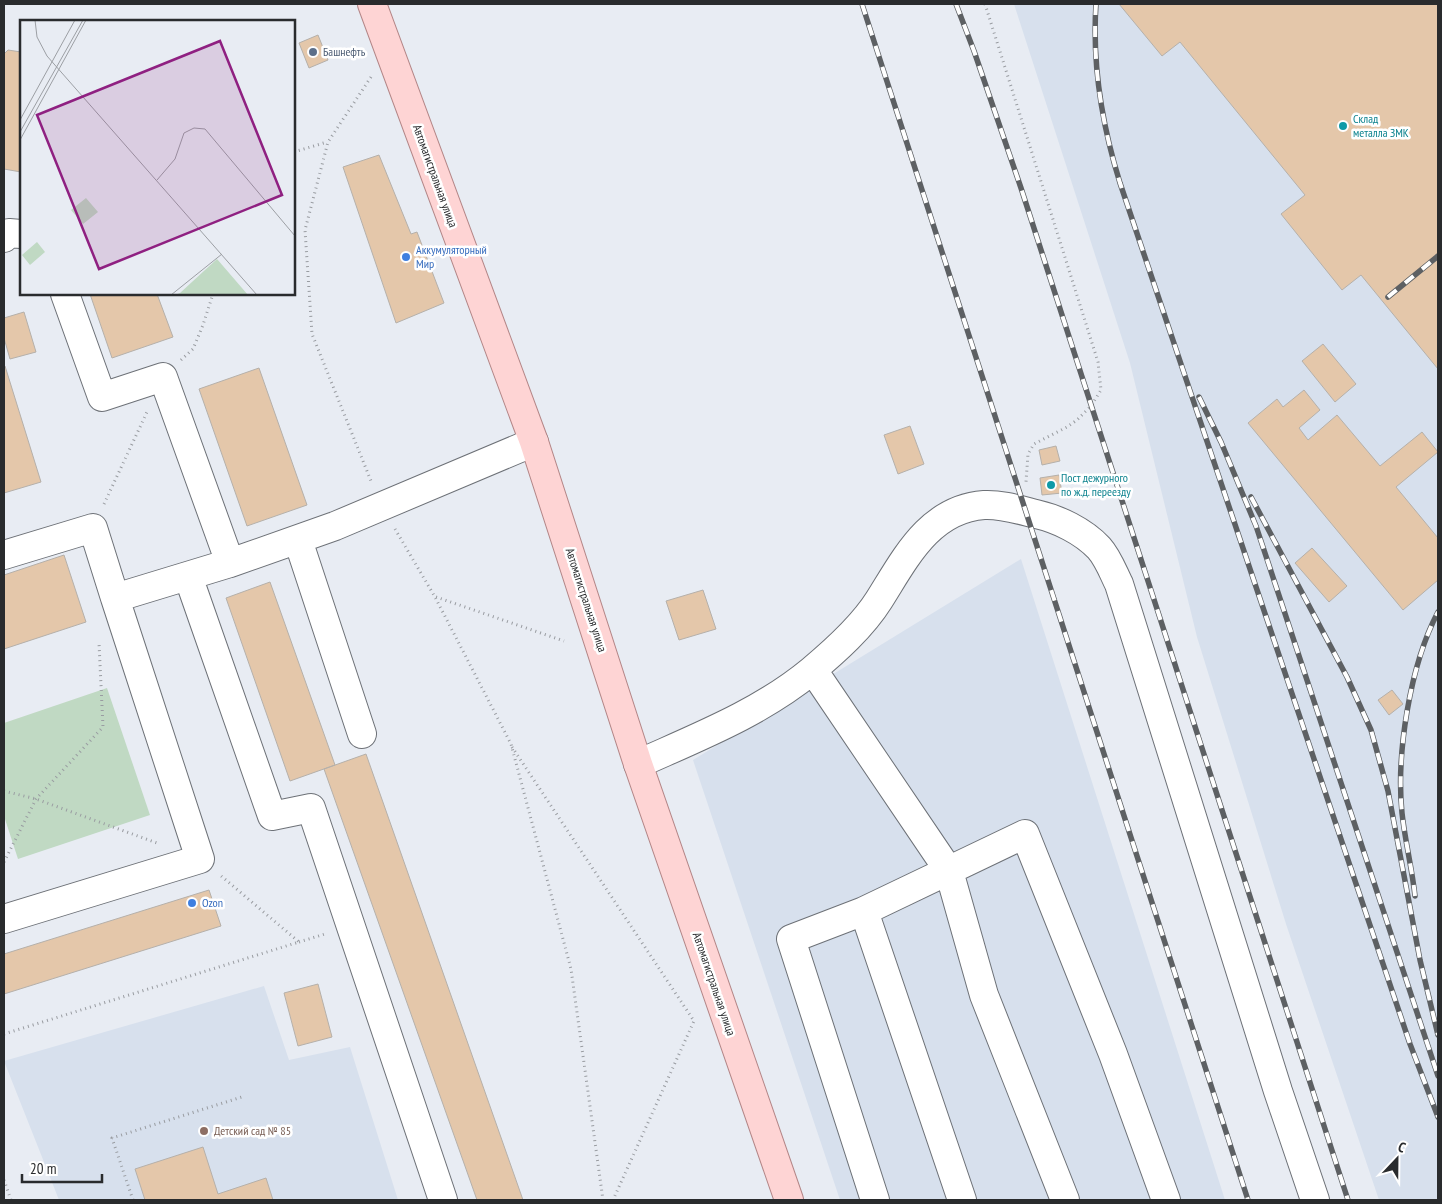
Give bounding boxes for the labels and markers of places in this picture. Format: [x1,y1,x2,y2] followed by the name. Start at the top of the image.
[323,44,366,59] place label: Башнефть
[307,46,319,58] marker: Башнефть
[1353,111,1409,140] place label: Склад металла ЗМК
[1337,120,1349,132] marker: Склад металла ЗМК
[416,242,487,271] place label: Аккумуляторный Мир
[400,251,412,263] marker: Аккумуляторный Мир
[1061,470,1131,499] place label: Пост дежурного по ж.д. переезду
[1045,479,1057,491] marker: Пост дежурного по ж.д. переезду
[202,895,223,910] place label: Ozon
[186,897,198,909] marker: Ozon
[214,1123,291,1138] place label: Детский сад № 85
[198,1125,210,1137] marker: Детский сад № 85

